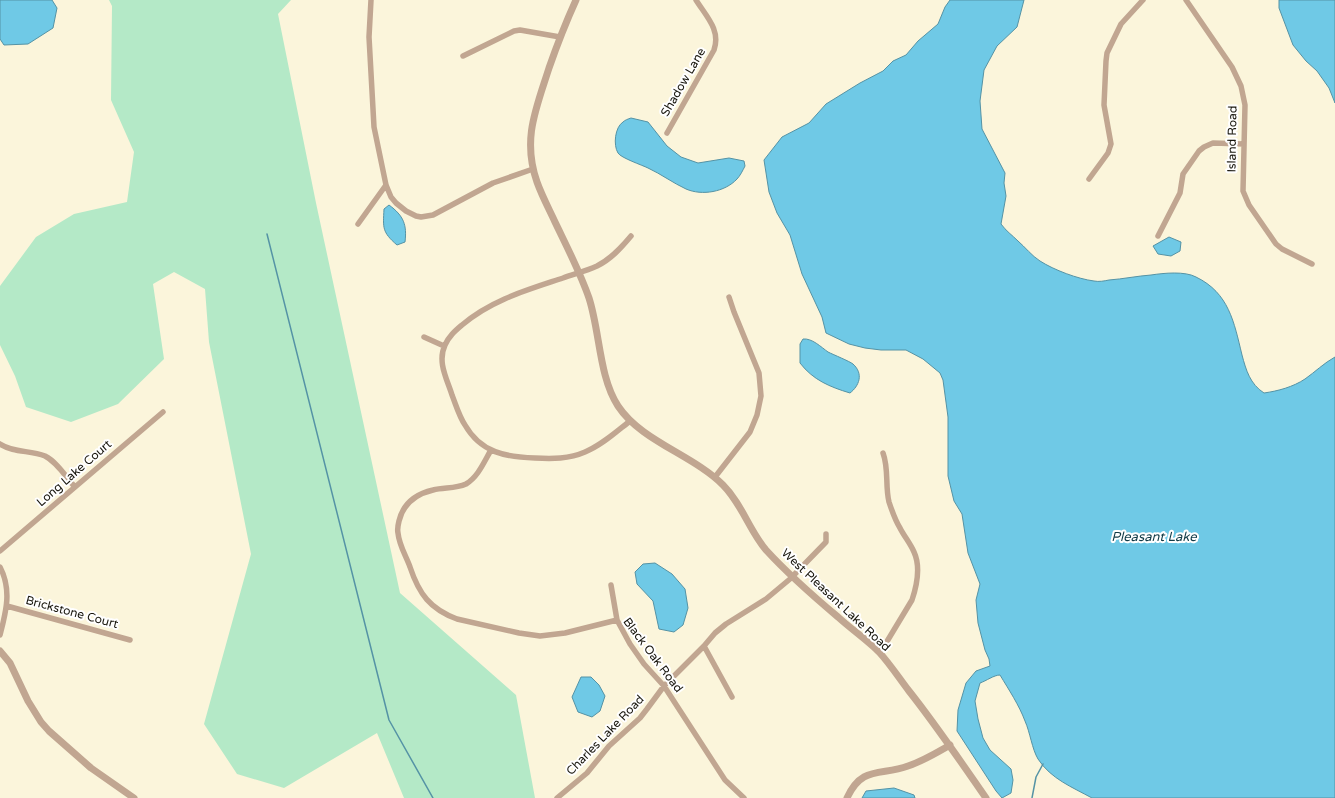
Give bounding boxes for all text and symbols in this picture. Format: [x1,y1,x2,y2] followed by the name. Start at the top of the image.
[658,45,708,119] street label: Shadow Lane
[1224,105,1240,173] street label: Island Road
[34,437,114,509] street label: Long Lake Court
[1111,529,1197,545] water label: Pleasant Lake
[779,546,893,654] street label: West Pleasant Lake Road
[24,593,120,631] street label: Brickstone Court
[620,615,686,695] street label: Black Oak Road
[563,692,647,778] street label: Charles Lake Road

